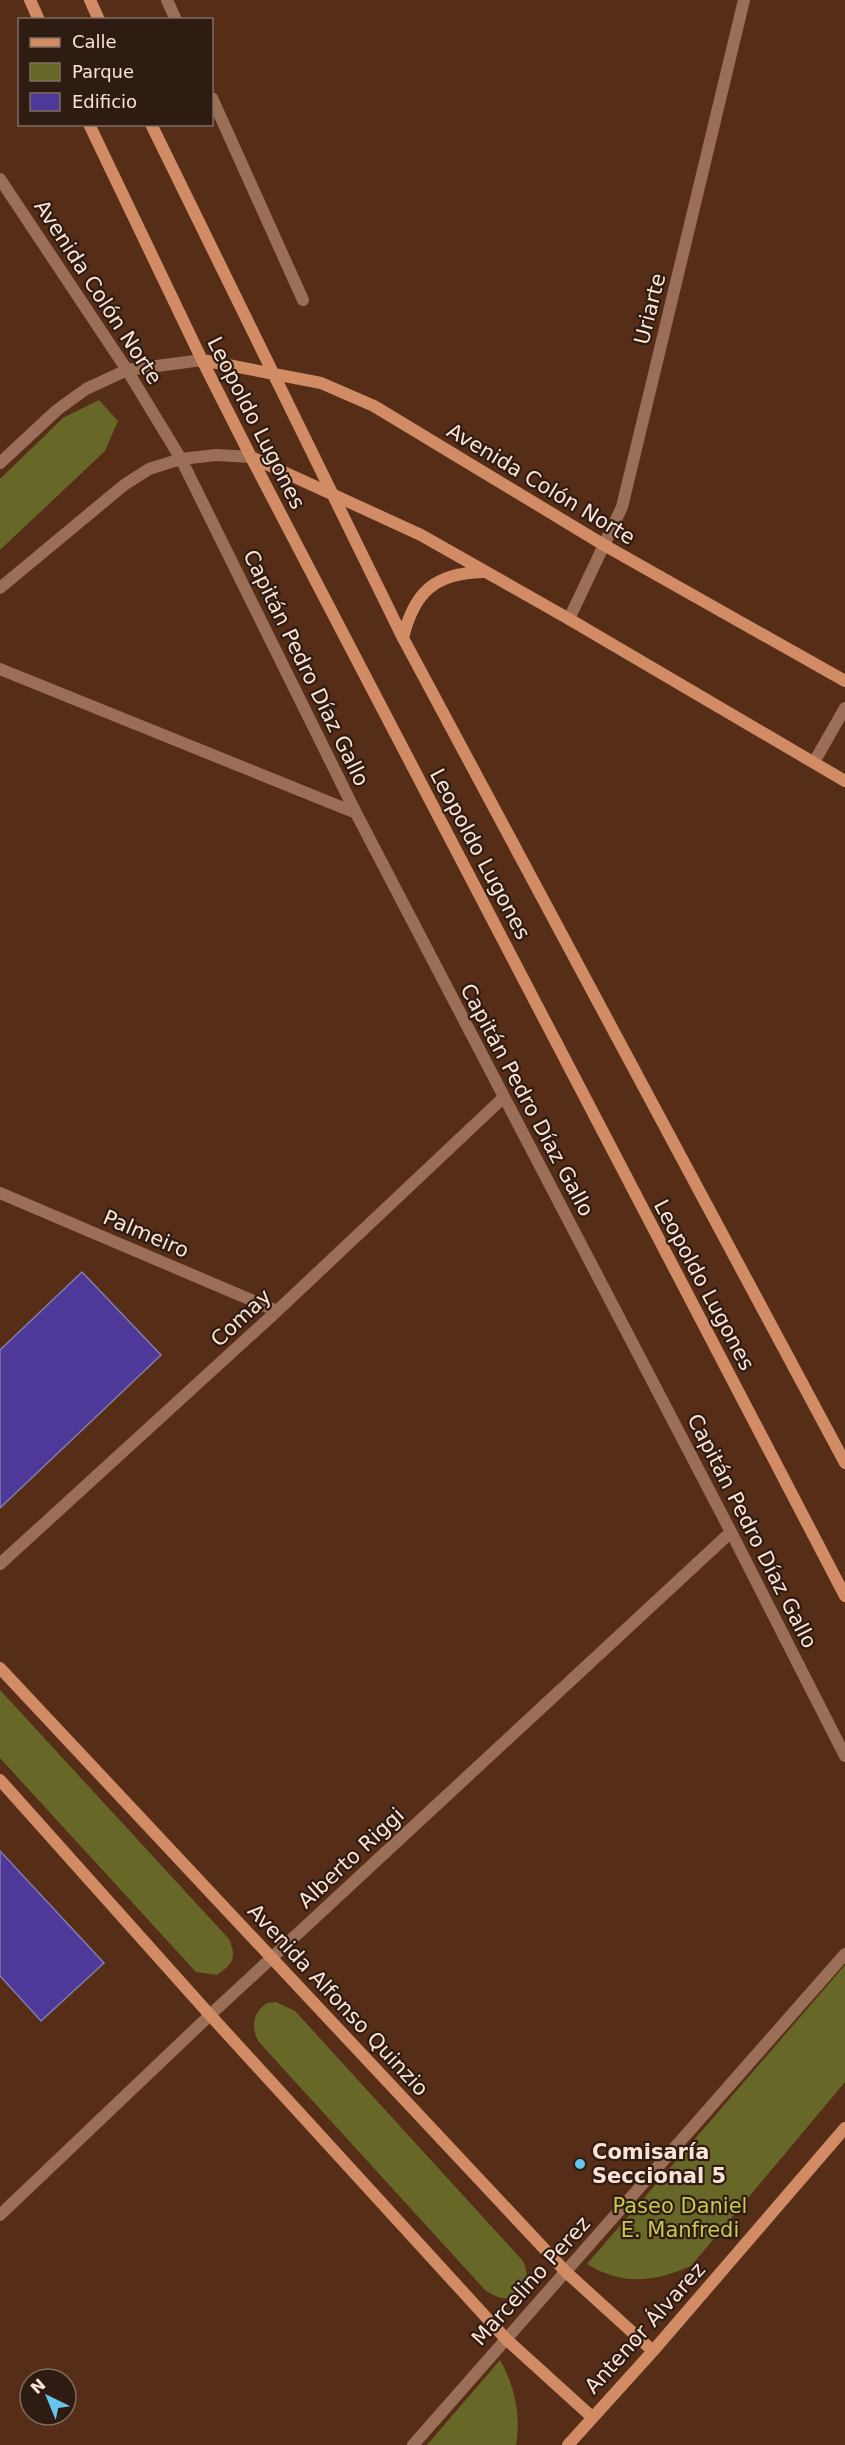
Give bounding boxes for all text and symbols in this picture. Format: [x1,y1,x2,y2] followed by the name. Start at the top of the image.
[18,18,213,126] legend
[72,31,117,52] text: Calle
[72,61,134,82] text: Parque
[72,91,137,112] text: Edificio
[29,195,167,389] street label: Avenida Colón Norte
[630,271,670,347] street label: Uriarte
[202,333,310,513] street label: Leopoldo Lugones
[443,418,639,550] street label: Avenida Colón Norte
[238,546,374,790] street label: Capitán Pedro Díaz Gallo
[425,765,535,943] street label: Leopoldo Lugones
[455,980,599,1220] street label: Capitán Pedro Díaz Gallo
[649,1196,759,1374] street label: Leopoldo Lugones
[100,1205,192,1263] street label: Palmeiro
[206,1284,276,1352] street label: Comay
[682,1410,822,1652] street label: Capitán Pedro Díaz Gallo
[293,1803,409,1913] street label: Alberto Riggi
[243,1899,433,2101] street label: Avenida Alfonso Quinzio
[592,2140,726,2188] place label: Comisaría Seccional 5
[573,2157,587,2171] marker: Comisaría Seccional 5
[613,2194,747,2242] park label: Paseo Daniel E. Manfredi
[467,2212,595,2350] street label: Marcelino Perez
[579,2257,710,2398] street label: Antenor Álvarez
[18,2367,78,2427] north arrow
[27,2375,49,2398] text: N

